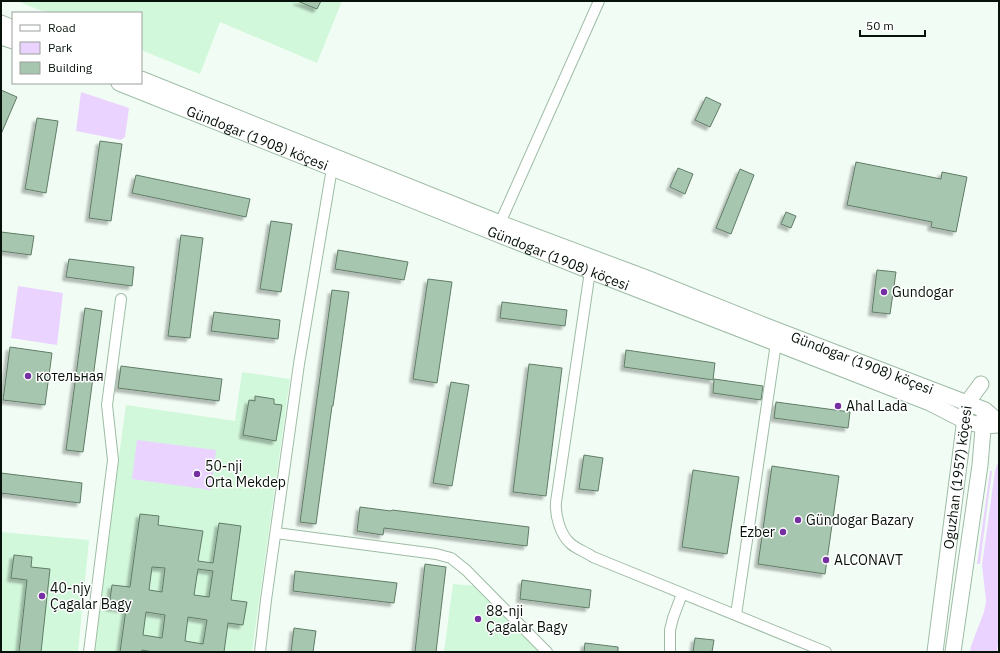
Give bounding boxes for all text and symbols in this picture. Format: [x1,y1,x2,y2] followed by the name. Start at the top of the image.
[12,12,142,84] legend
[860,12,925,38] scale bar
[866,18,894,33] text: 50 m
[48,20,76,35] text: Road
[48,40,73,55] text: Park
[48,60,93,75] text: Building
[184,102,331,175] street label: Gündogar (1908) köçesi
[485,222,632,294] street label: Gündogar (1908) köçesi
[892,283,954,301] place label: Gundogar
[879,287,889,297] marker: Gundogar
[788,327,936,398] street label: Gündogar (1908) köçesi
[36,367,104,385] place label: котельная
[23,371,33,381] marker: котельная
[846,397,908,415] place label: Ahal Lada
[833,401,843,411] marker: Ahal Lada
[939,405,976,550] street label: Oguzhan (1957) köçesi
[205,457,286,491] place label: 50-nji Orta Mekdep
[192,469,202,479] marker: 50-nji Orta Mekdep
[806,511,914,529] place label: Gündogar Bazary
[793,515,803,525] marker: Gündogar Bazary
[739,523,775,541] place label: Ezber
[778,527,788,537] marker: Ezber
[834,551,903,569] place label: ALCONAVT
[821,555,831,565] marker: ALCONAVT
[50,579,132,613] place label: 40-njy Çagalar Bagy
[37,591,47,601] marker: 40-njy Çagalar Bagy
[486,602,568,636] place label: 88-nji Çagalar Bagy
[473,614,483,624] marker: 88-nji Çagalar Bagy

